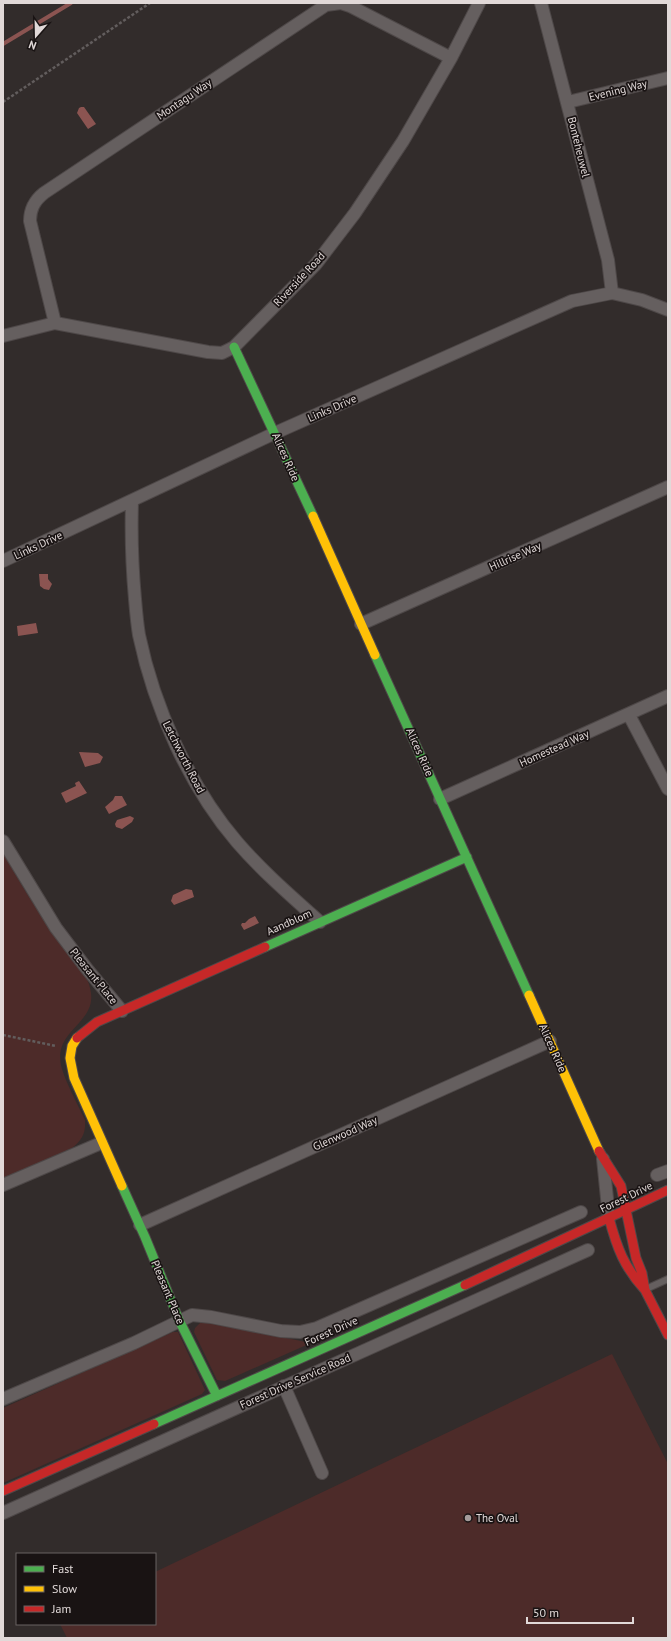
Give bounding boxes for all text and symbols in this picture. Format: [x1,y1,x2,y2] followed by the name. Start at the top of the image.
[16,16,56,56] north arrow
[27,38,38,53] text: N
[154,75,215,123] street label: Montagu Way
[587,76,649,104] street label: Evening Way
[565,115,593,179] street label: Bonteheuwel
[270,249,328,309] street label: Riverside Road
[305,391,359,425] street label: Links Drive
[269,431,303,484] street label: Alices Ride
[11,527,65,562] street label: Links Drive
[487,538,544,574] street label: Hillrise Way
[160,719,208,795] street label: Letchworth Road
[403,726,437,779] street label: Alices Ride
[517,726,592,770] street label: Homestead Way
[264,906,314,938] street label: Aandblom
[67,945,121,1007] street label: Pleasant Place
[536,1022,570,1075] street label: Alices Ride
[311,1112,380,1153] street label: Glenwood Way
[597,1178,655,1216] street label: Forest Drive
[148,1258,188,1327] street label: Pleasant Place
[302,1313,360,1349] street label: Forest Drive
[237,1350,353,1412] street label: Forest Drive Service Road
[476,1511,519,1525] place label: The Oval
[463,1513,473,1523] marker: The Oval
[16,1553,156,1625] legend
[52,1561,73,1576] text: Fast
[52,1581,77,1596] text: Slow
[527,1599,633,1625] scale bar
[51,1601,71,1616] text: Jam
[533,1605,559,1620] text: 50 m

